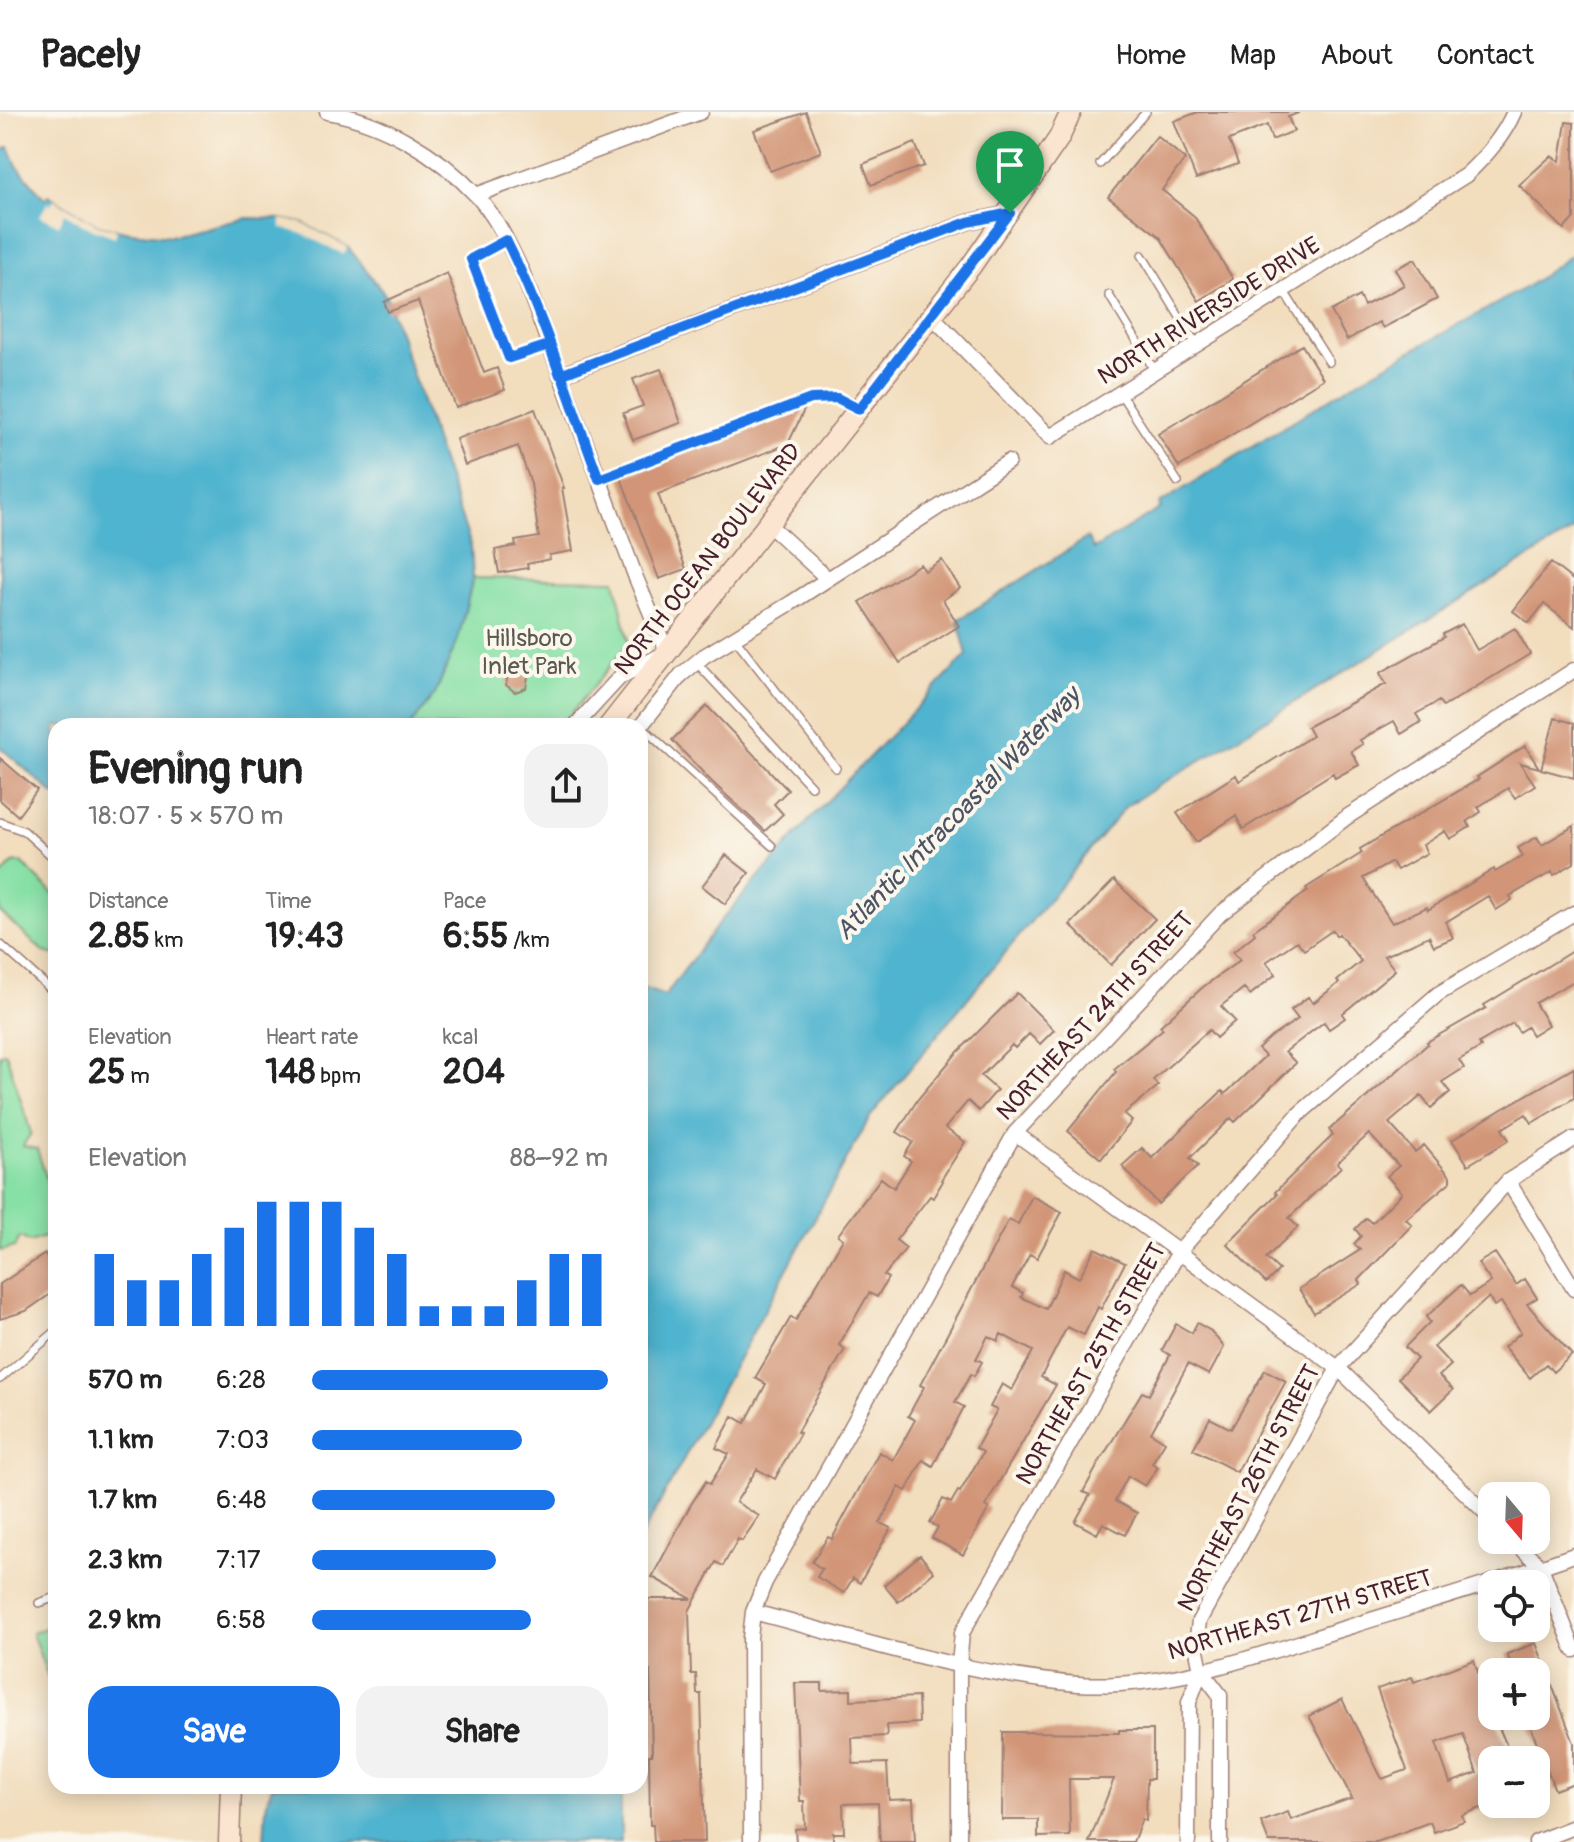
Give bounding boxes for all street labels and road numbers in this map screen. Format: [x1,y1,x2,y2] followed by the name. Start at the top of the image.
[1093,231,1325,391] street label: NORTH RIVERSIDE DRIVE
[608,437,808,681] street label: NORTH OCEAN BOULEVARD
[991,906,1199,1126] street label: NORTHEAST 24TH STREET
[1010,1238,1172,1490] street label: NORTHEAST 25TH STREET
[1172,1360,1326,1616] street label: NORTHEAST 26TH STREET
[1164,1563,1436,1667] street label: NORTHEAST 27TH STREET

